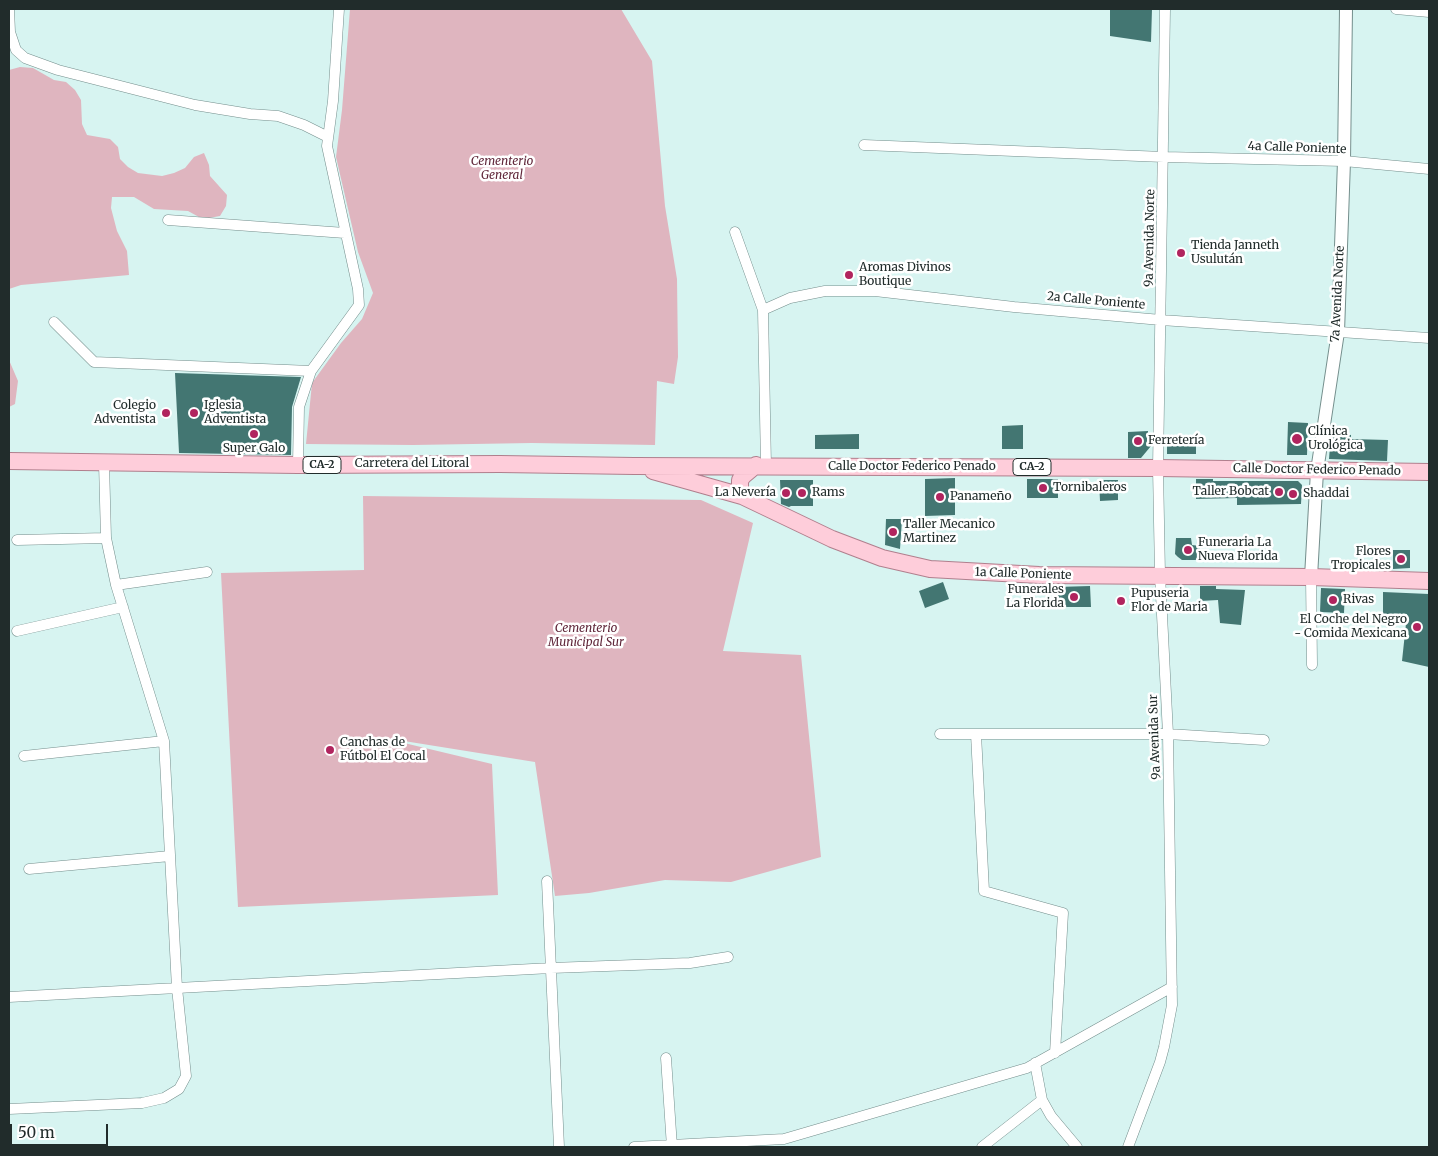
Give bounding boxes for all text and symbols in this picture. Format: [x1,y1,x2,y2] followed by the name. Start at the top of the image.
[1247,139,1347,157] street label: 4a Calle Poniente
[471,155,533,183] park label: Cementerio General
[1142,189,1158,287] street label: 9a Avenida Norte
[1191,239,1279,267] place label: Tienda Janneth Usulután
[1328,245,1348,343] street label: 7a Avenida Norte
[1175,247,1187,259] marker: Tienda Janneth Usulután
[859,261,951,289] place label: Aromas Divinos Boutique
[843,269,855,281] marker: Aromas Divinos Boutique
[1046,290,1146,312] street label: 2a Calle Poniente
[94,399,156,427] place label: Colegio Adventista
[204,399,266,427] place label: Iglesia Adventista
[160,407,172,419] marker: Colegio Adventista
[188,407,200,419] marker: Iglesia Adventista
[1308,425,1363,453] place label: Clínica Urológica
[248,428,260,440] marker: Super Galo
[1290,432,1304,446] marker: Clínica Urológica
[1148,434,1204,448] place label: Ferretería
[1132,435,1144,447] marker: Ferretería
[223,442,285,456] place label: Super Galo
[303,456,341,474] road number: CA-2
[355,457,469,471] street label: Carretera del Litoral
[1013,458,1051,476] road number: CA-2
[828,460,996,474] street label: Calle Doctor Federico Penado
[1233,461,1401,479] street label: Calle Doctor Federico Penado
[1053,481,1127,495] place label: Tornibaleros
[1037,482,1049,494] marker: Tornibaleros
[1193,485,1269,499] place label: Taller Bobcat
[715,486,776,500] place label: La Nevería
[812,486,845,500] place label: Rams
[1273,486,1285,498] marker: Taller Bobcat
[780,487,792,499] marker: La Nevería
[796,487,808,499] marker: Rams
[1303,487,1349,501] place label: Shaddai
[1287,488,1299,500] marker: Shaddai
[950,490,1011,504] place label: Panameño
[934,491,946,503] marker: Panameño
[903,518,995,546] place label: Taller Mecanico Martinez
[887,526,899,538] marker: Taller Mecanico Martinez
[1198,536,1278,564] place label: Funeraria La Nueva Florida
[1182,544,1194,556] marker: Funeraria La Nueva Florida
[1331,545,1391,573] place label: Flores Tropicales
[1395,553,1407,565] marker: Flores Tropicales
[974,565,1072,583] street label: 1a Calle Poniente
[1006,583,1064,611] place label: Funerales La Florida
[1131,587,1208,615] place label: Pupuseria Flor de Maria
[1068,591,1080,603] marker: Funerales La Florida
[1343,593,1374,607] place label: Rivas
[1327,594,1339,606] marker: Rivas
[1115,595,1127,607] marker: Pupuseria Flor de Maria
[1294,613,1407,641] place label: El Coche del Negro - Comida Mexicana
[1411,621,1423,633] marker: El Coche del Negro - Comida Mexicana
[548,622,624,650] park label: Cementerio Municipal Sur
[1146,694,1164,780] street label: 9a Avenida Sur
[340,736,426,764] place label: Canchas de Fútbol El Cocal
[324,744,336,756] marker: Canchas de Fútbol El Cocal
[12,1114,110,1146] scale bar
[18,1123,55,1142] text: 50 m

